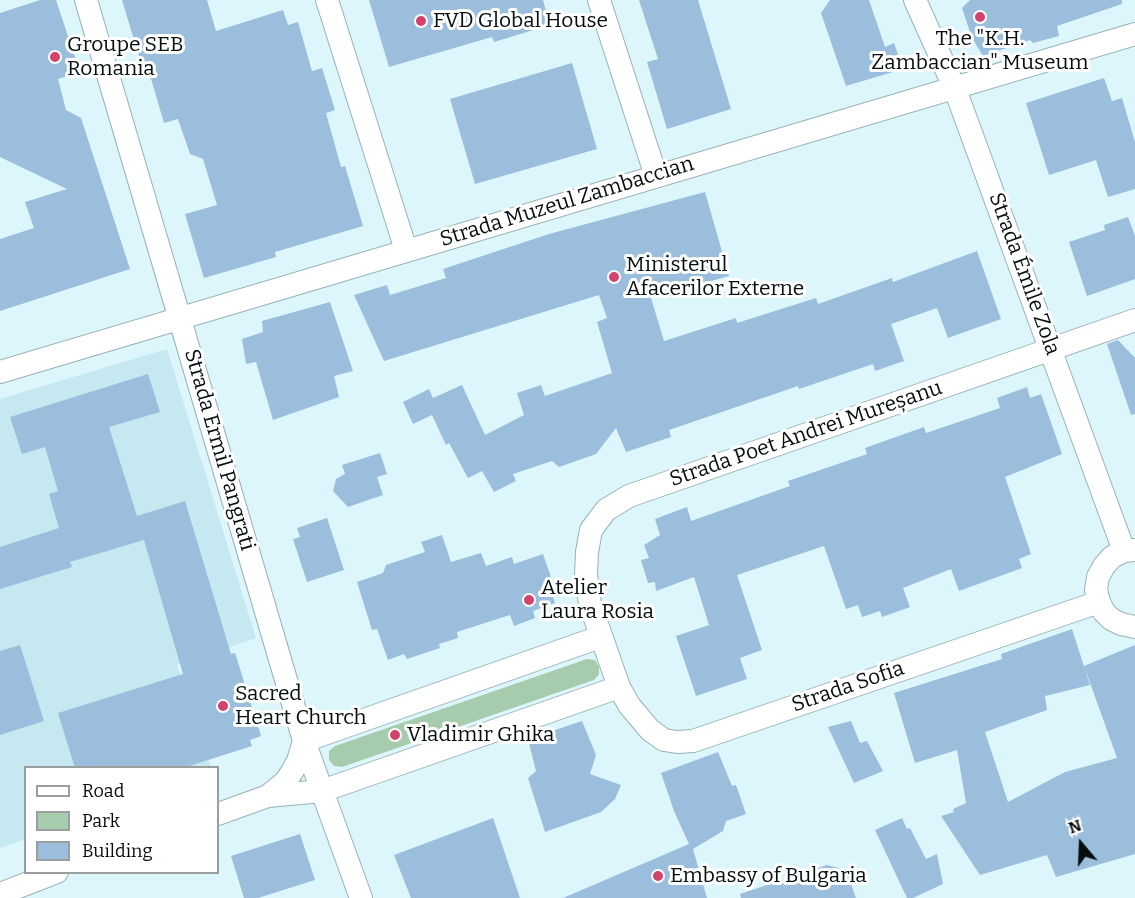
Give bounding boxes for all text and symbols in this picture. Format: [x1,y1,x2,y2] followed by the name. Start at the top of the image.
[433,8,608,34] place label: FVD Global House
[973,10,987,24] marker: The "K.H. Zambaccian" Museum
[414,14,428,28] marker: FVD Global House
[871,26,1089,76] place label: The "K.H. Zambaccian" Museum
[67,32,183,82] place label: Groupe SEB Romania
[48,50,62,64] marker: Groupe SEB Romania
[437,151,697,253] street label: Strada Muzeul Zambaccian
[983,189,1065,359] street label: Strada Émile Zola
[626,252,804,302] place label: Ministerul Afacerilor Externe
[607,270,621,284] marker: Ministerul Afacerilor Externe
[178,346,260,554] street label: Strada Ermil Pangrati
[666,375,946,493] street label: Strada Poet Andrei Mureșanu
[541,575,654,625] place label: Atelier Laura Rosia
[522,593,536,607] marker: Atelier Laura Rosia
[788,656,908,718] street label: Strada Sofia
[235,681,367,731] place label: Sacred Heart Church
[216,699,230,713] marker: Sacred Heart Church
[407,722,554,748] place label: Vladimir Ghika
[388,728,402,742] marker: Vladimir Ghika
[24,766,219,874] legend
[82,780,124,802] text: Road
[82,810,120,832] text: Park
[1051,814,1111,874] north arrow
[1066,816,1084,838] text: N
[82,840,153,862] text: Building
[670,863,867,889] place label: Embassy of Bulgaria
[651,869,665,883] marker: Embassy of Bulgaria

